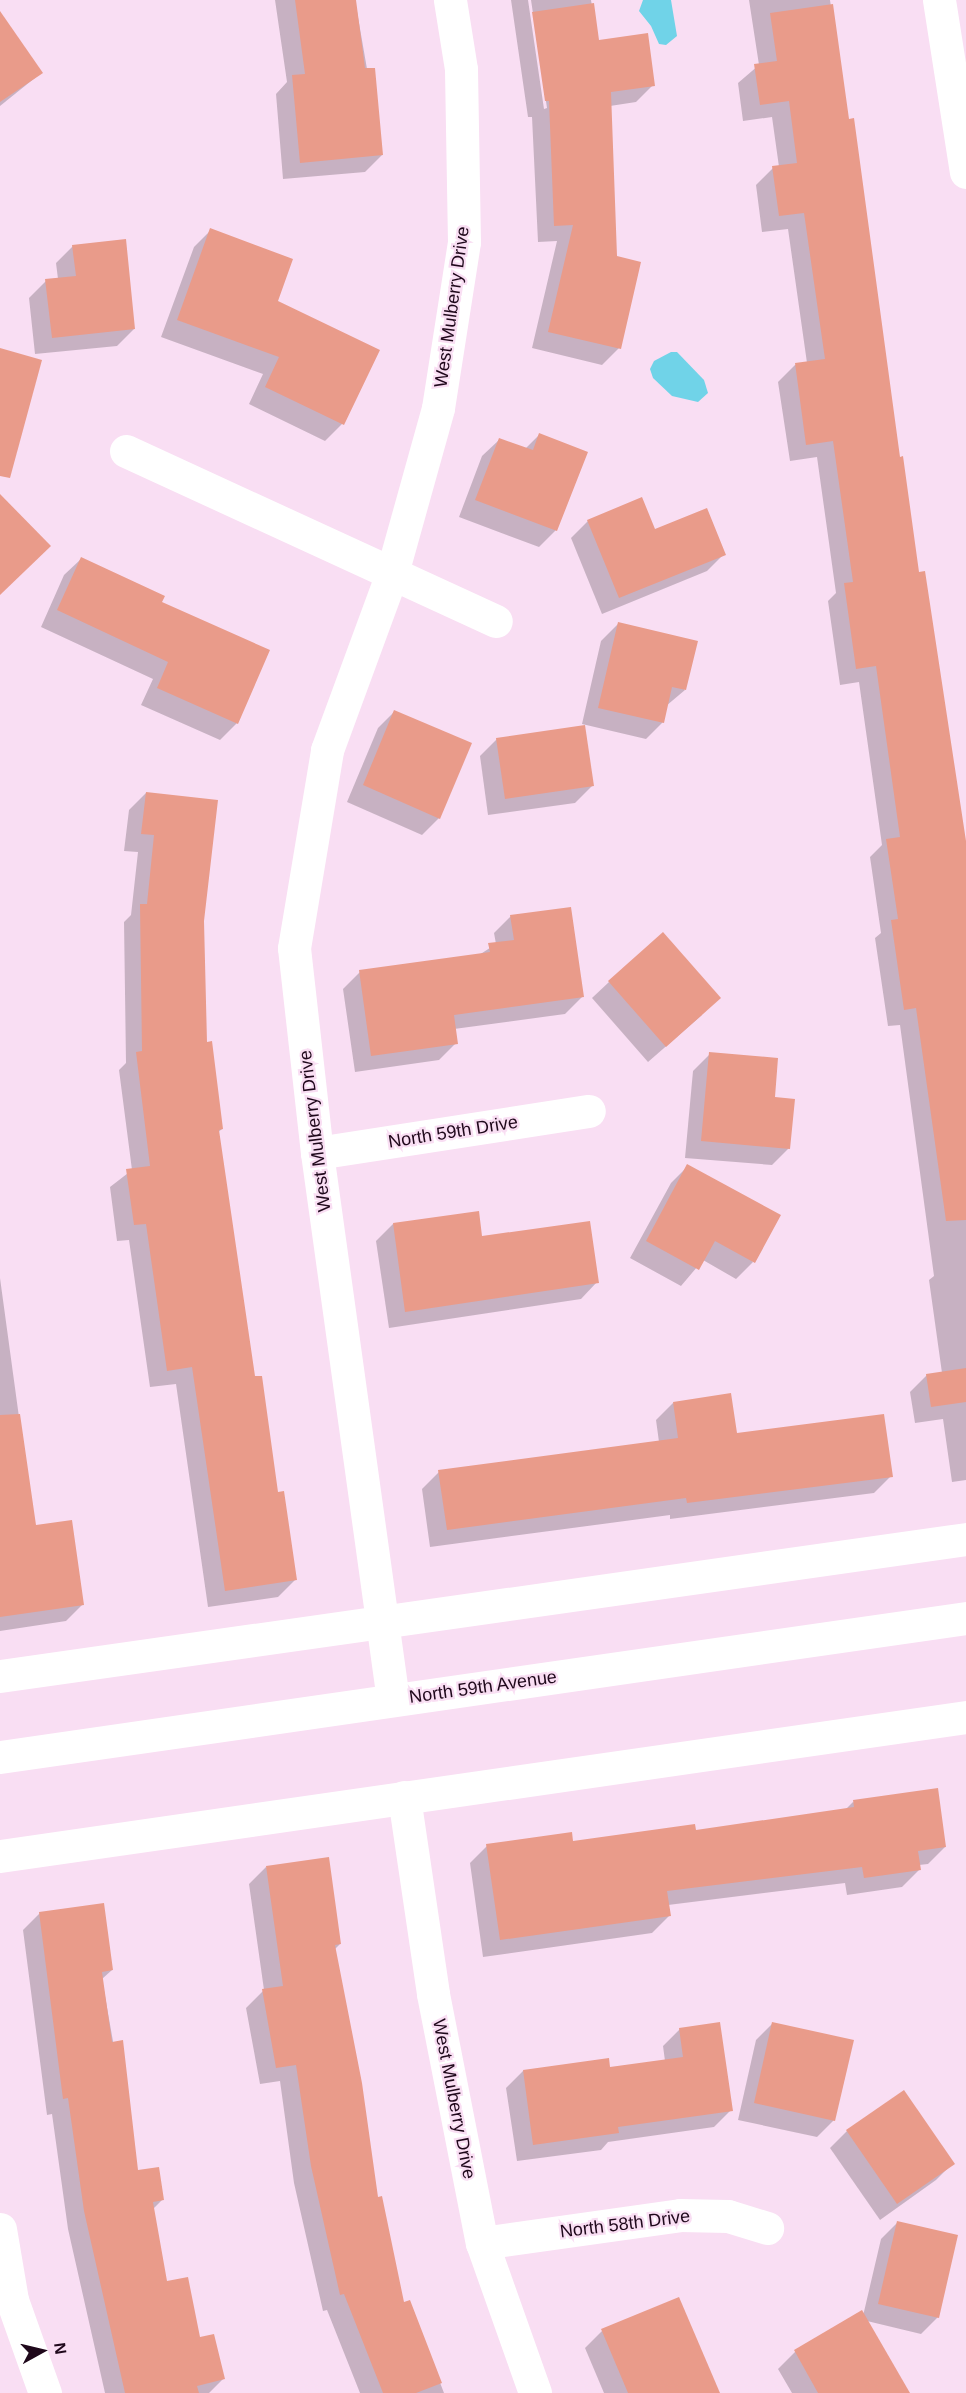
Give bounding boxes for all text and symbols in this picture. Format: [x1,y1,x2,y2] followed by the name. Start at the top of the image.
[430,225,474,389] street label: West Mulberry Drive
[294,1049,336,1213] street label: West Mulberry Drive
[387,1111,519,1153] street label: North 59th Drive
[407,1666,559,1708] street label: North 59th Avenue
[428,2017,480,2181] street label: West Mulberry Drive
[559,2205,691,2243] street label: North 58th Drive
[12,2321,72,2381] north arrow
[51,2342,70,2355] text: N

